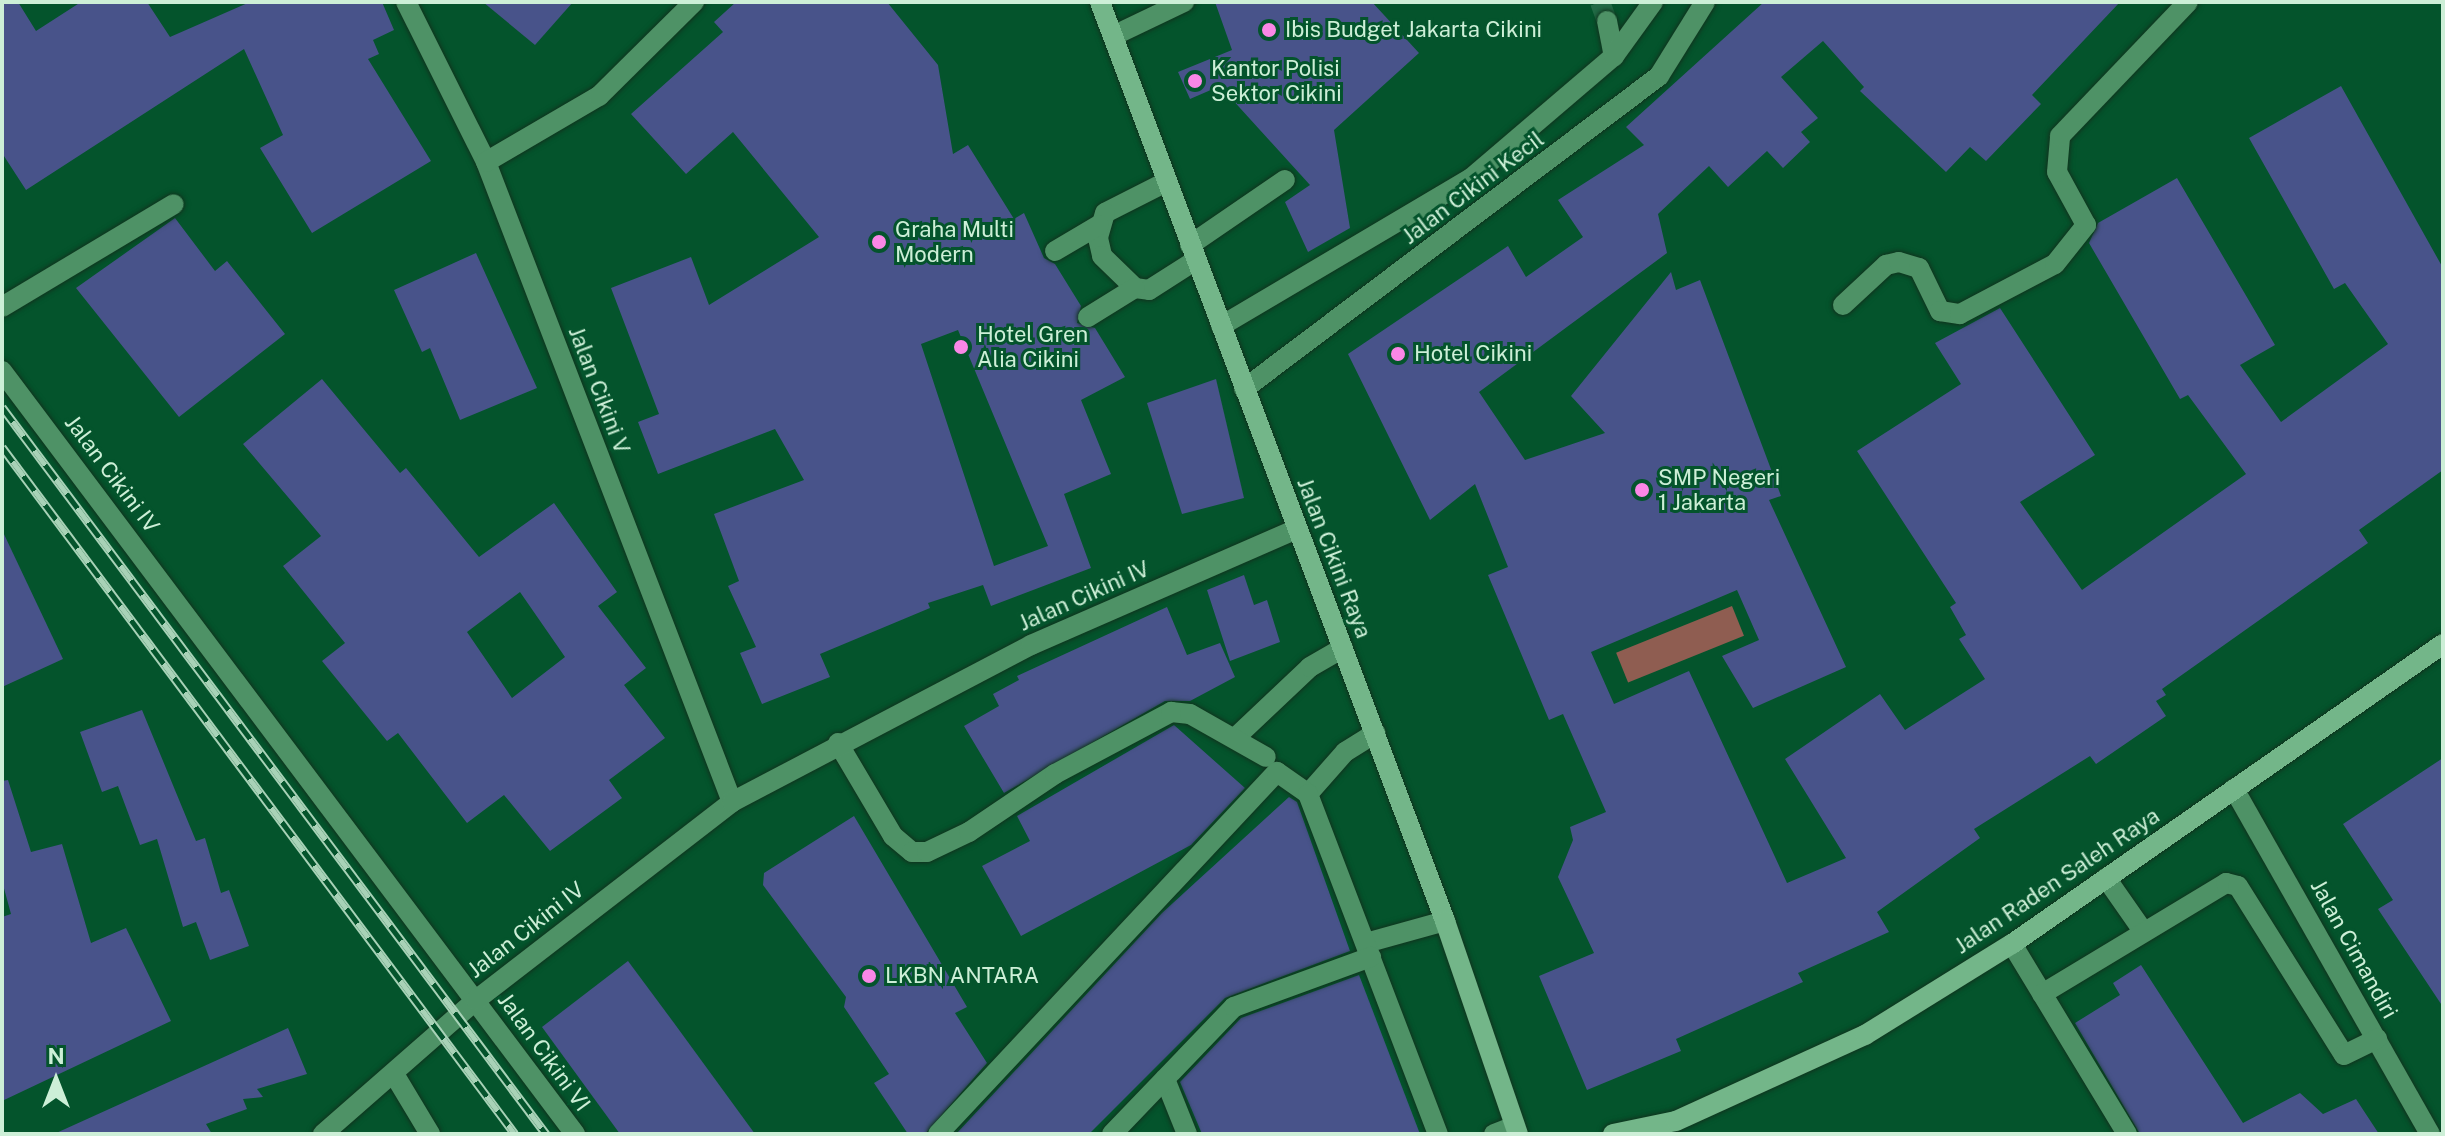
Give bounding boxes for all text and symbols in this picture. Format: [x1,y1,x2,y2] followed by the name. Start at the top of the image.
[1285,17,1542,43] place label: Ibis Budget Jakarta Cikini
[1260,21,1278,39] marker: Ibis Budget Jakarta Cikini
[1211,55,1342,106] place label: Kantor Polisi Sektor Cikini
[1186,72,1204,90] marker: Kantor Polisi Sektor Cikini
[1397,126,1549,250] street label: Jalan Cikini Kecil
[895,216,1014,268] place label: Graha Multi Modern
[870,233,888,251] marker: Graha Multi Modern
[977,321,1088,372] place label: Hotel Gren Alia Cikini
[563,323,635,457] street label: Jalan Cikini V
[952,338,970,356] marker: Hotel Gren Alia Cikini
[1414,341,1532,367] place label: Hotel Cikini
[1389,345,1407,363] marker: Hotel Cikini
[59,410,165,538] street label: Jalan Cikini IV
[1658,464,1780,516] place label: SMP Negeri 1 Jakarta
[1291,474,1377,642] street label: Jalan Cikini Raya
[1633,481,1651,499] marker: SMP Negeri 1 Jakarta
[1014,555,1154,637] street label: Jalan Cikini IV
[1950,803,2164,959] street label: Jalan Raden Saleh Raya
[2305,875,2403,1023] street label: Jalan Cimandiri
[462,876,590,984] street label: Jalan Cikini IV
[885,963,1039,989] place label: LKBN ANTARA
[860,967,878,985] marker: LKBN ANTARA
[492,987,596,1117] street label: Jalan Cikini VI
[16,1040,96,1120] north arrow
[47,1043,65,1069] text: N

